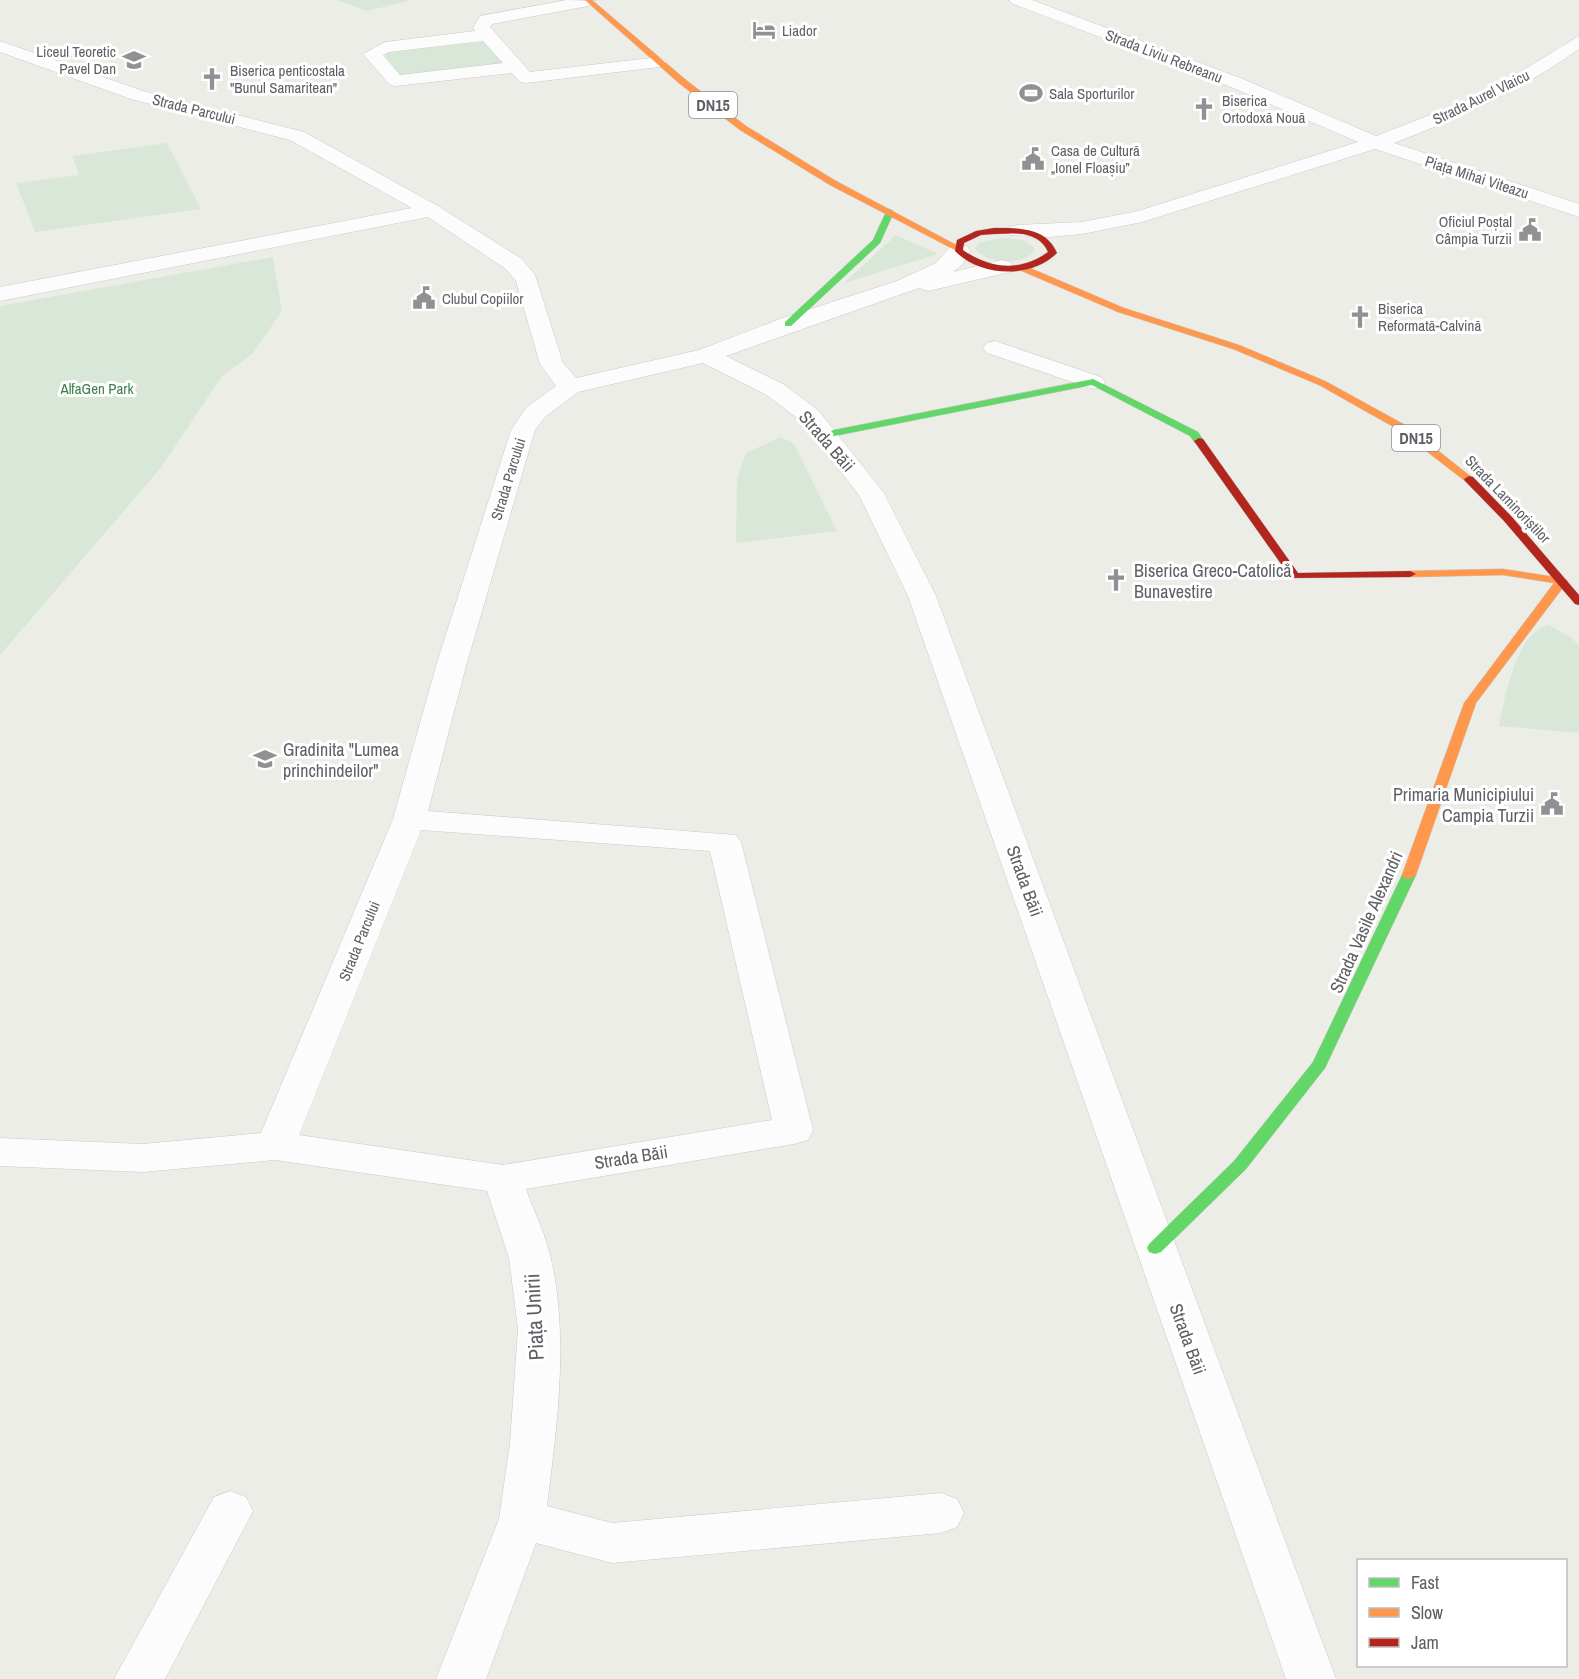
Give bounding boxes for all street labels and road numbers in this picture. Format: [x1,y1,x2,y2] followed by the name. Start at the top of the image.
[1102,24,1226,88] street label: Strada Liviu Rebreanu
[1429,64,1533,130] street label: Strada Aurel Vlaicu
[150,89,238,129] street label: Strada Parcului
[689,92,737,118] road number: DN15
[1422,150,1532,204] street label: Piața Mihai Viteazu
[793,405,861,477] street label: Strada Băii
[1392,425,1440,451] road number: DN15
[486,435,530,523] street label: Strada Parcului
[1461,450,1555,548] street label: Strada Laminoriștilor
[1001,842,1049,920] street label: Strada Băii
[1323,847,1409,997] street label: Strada Vasile Alexandri
[333,898,385,984] street label: Strada Parcului
[593,1139,669,1175] street label: Strada Băii
[517,1273,551,1361] street label: Piața Unirii
[1164,1300,1212,1378] street label: Strada Băii

